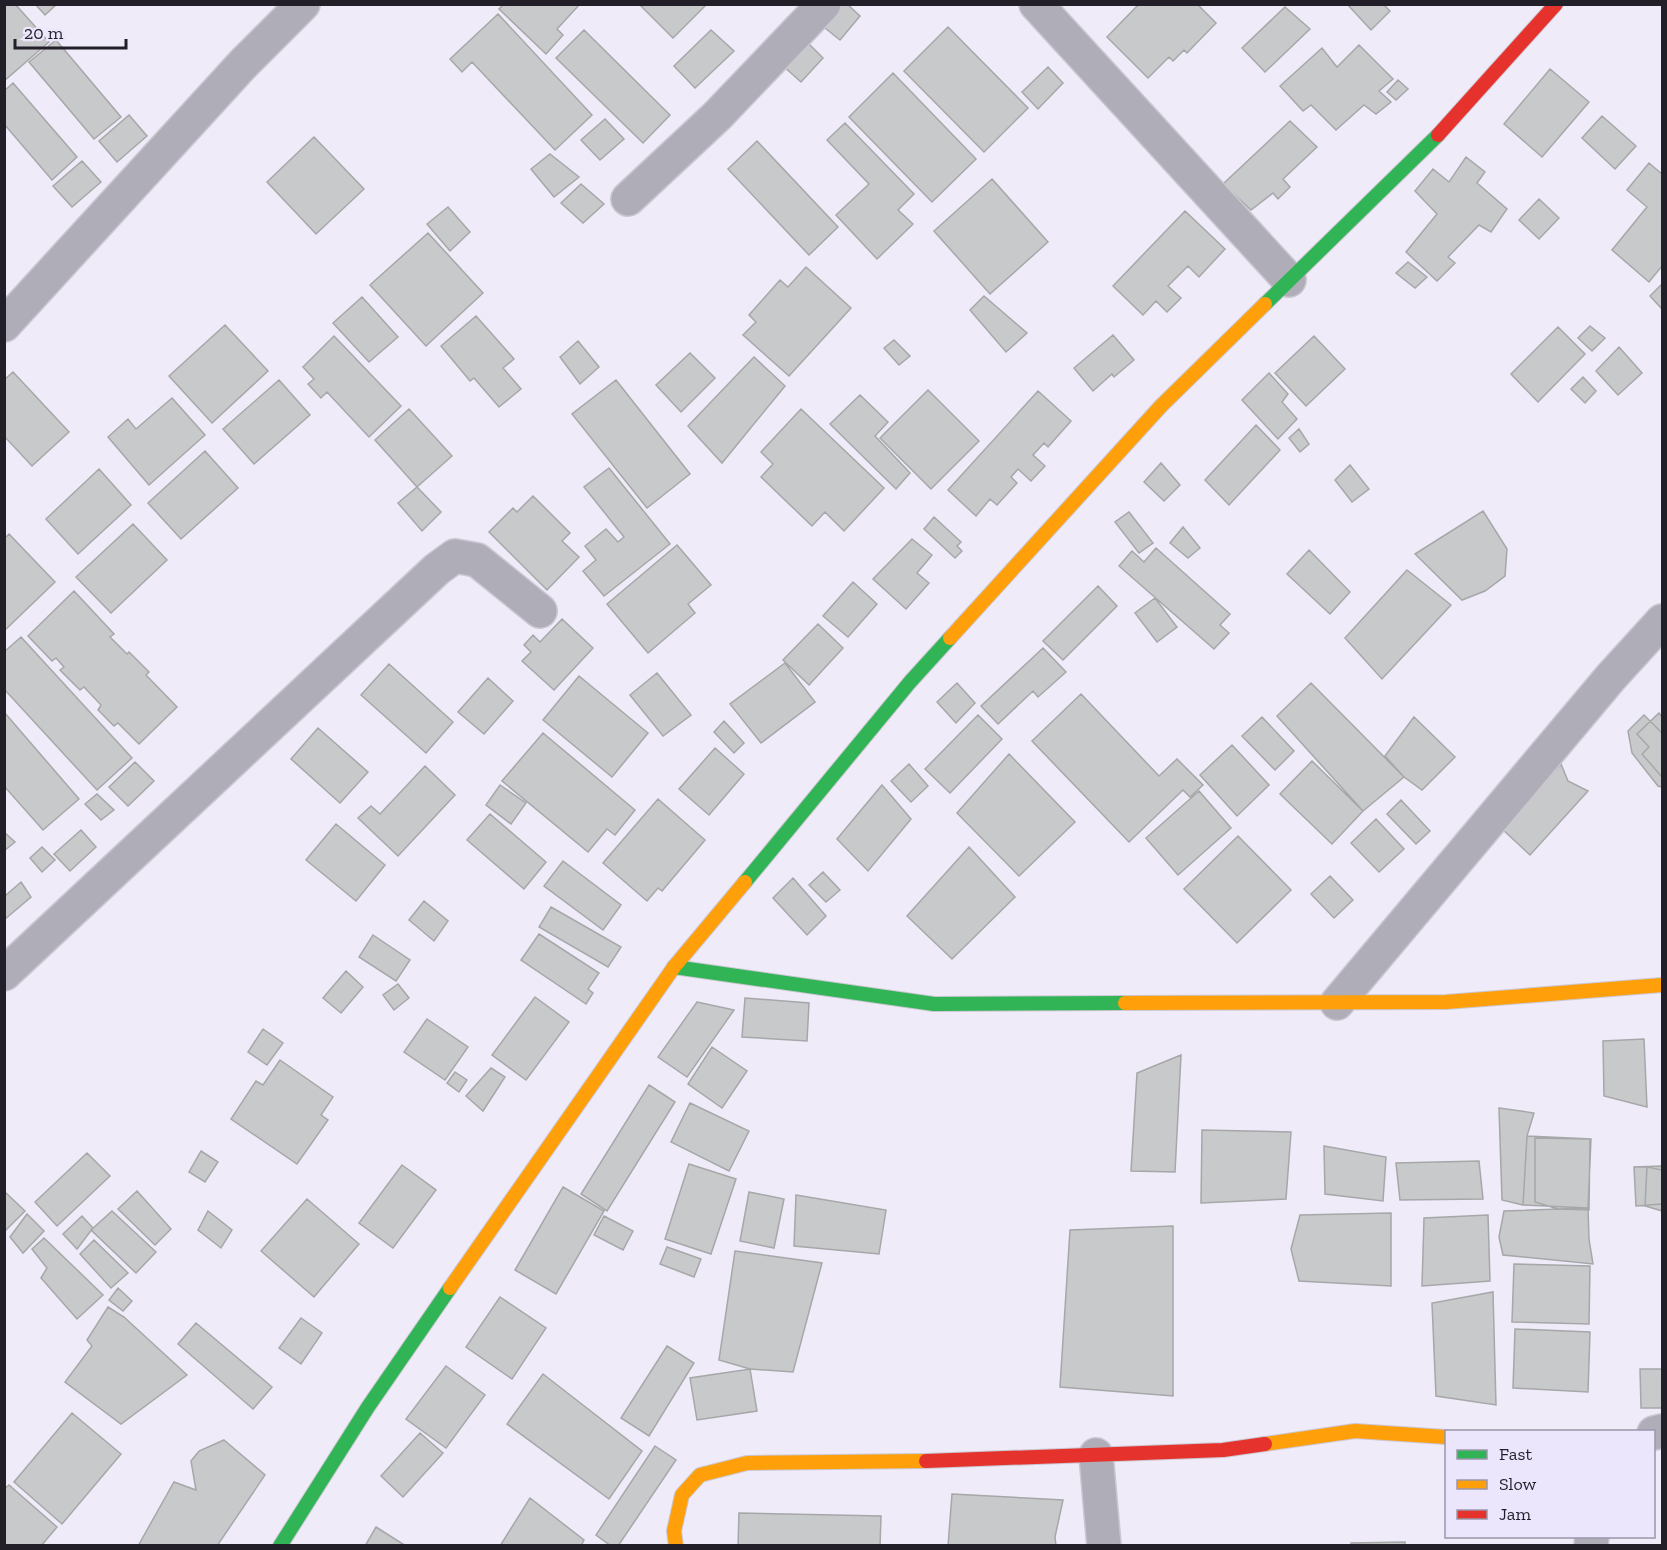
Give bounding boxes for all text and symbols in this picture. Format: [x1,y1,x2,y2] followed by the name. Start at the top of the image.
[15,12,126,50] scale bar
[24,22,64,44] text: 20 m
[1445,1430,1655,1538] legend
[1499,1443,1532,1465] text: Fast
[1499,1473,1536,1495] text: Slow
[1499,1503,1531,1525] text: Jam

